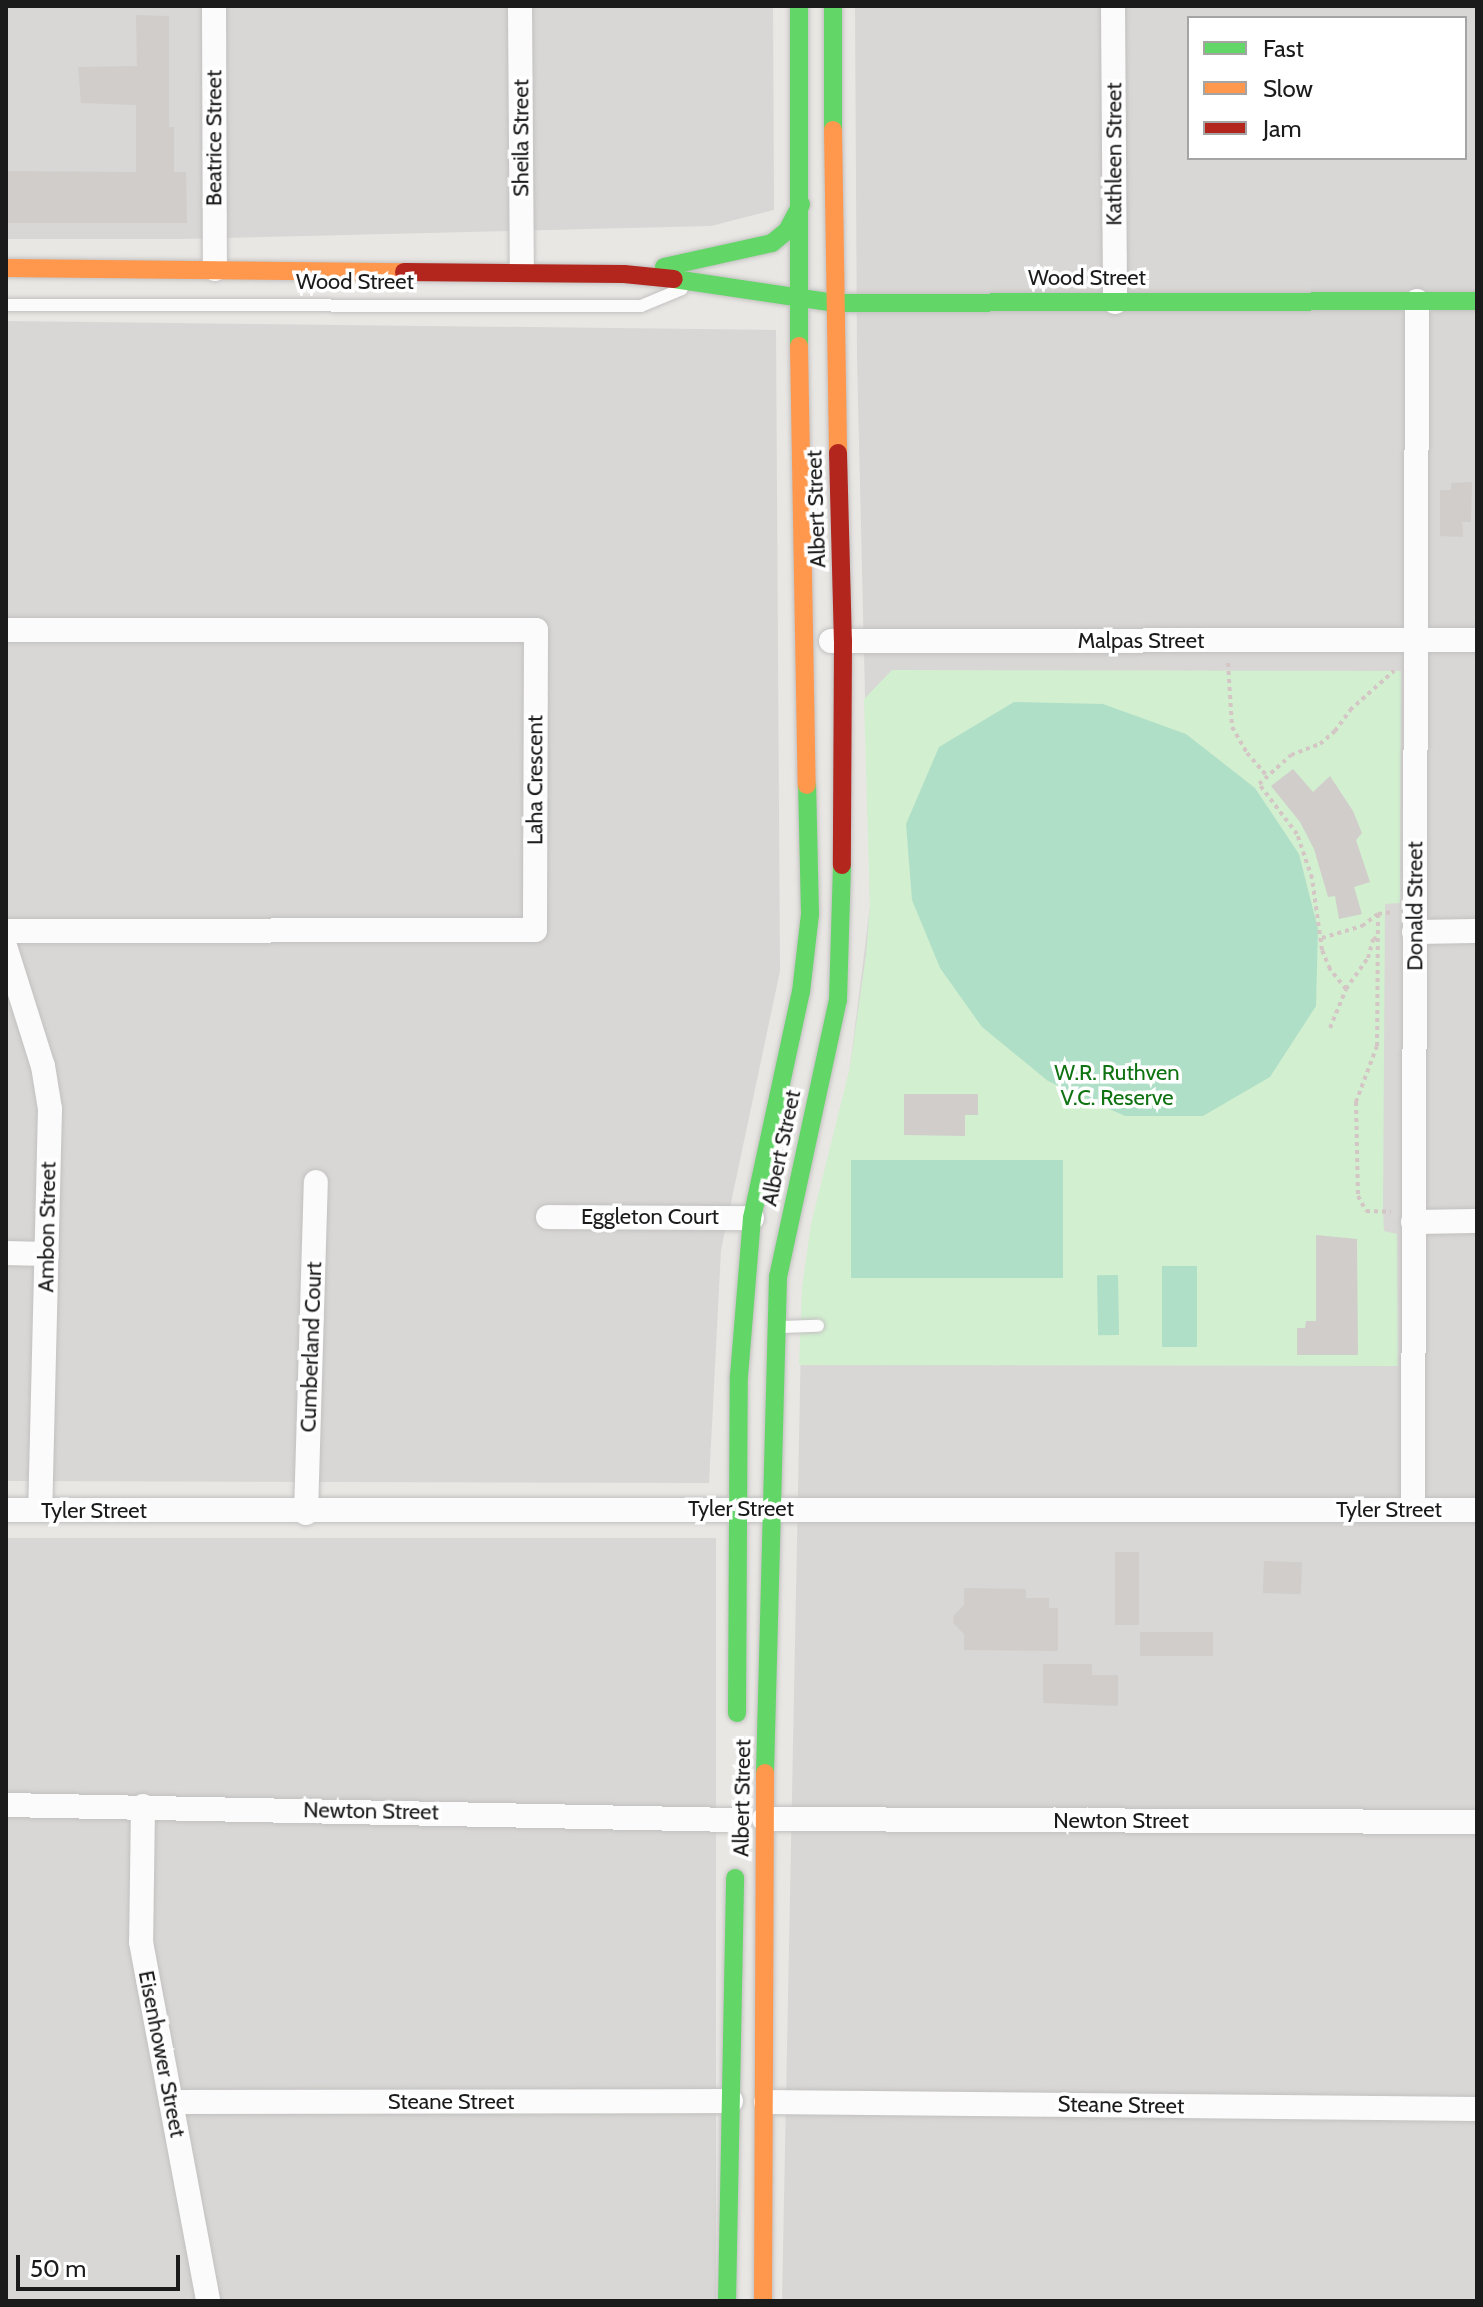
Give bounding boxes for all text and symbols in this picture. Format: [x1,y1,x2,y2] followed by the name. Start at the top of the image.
[1187,16,1467,160] legend
[1263,34,1304,63] text: Fast
[201,70,227,206] street label: Beatrice Street
[1263,74,1313,103] text: Slow
[508,79,534,197] street label: Sheila Street
[1101,82,1127,226] street label: Kathleen Street
[1263,114,1301,143] text: Jam
[1028,265,1146,291] street label: Wood Street
[296,269,414,295] street label: Wood Street
[801,450,831,568] street label: Albert Street
[1078,628,1204,654] street label: Malpas Street
[522,715,548,845] street label: Laha Crescent
[1402,841,1428,971] street label: Donald Street
[1054,1059,1180,1110] park label: W.R. Ruthven V.C. Reserve
[756,1088,806,1208] street label: Albert Street
[33,1161,61,1293] street label: Ambon Street
[581,1204,719,1230] street label: Eggleton Court
[295,1261,327,1433] street label: Cumberland Court
[688,1496,794,1522] street label: Tyler Street
[1336,1497,1442,1523] street label: Tyler Street
[41,1498,147,1524] street label: Tyler Street
[728,1739,756,1857] street label: Albert Street
[303,1797,439,1825] street label: Newton Street
[1053,1808,1189,1834] street label: Newton Street
[133,1968,191,2140] street label: Eisenhower Street
[388,2089,514,2115] street label: Steane Street
[1057,2091,1185,2119] street label: Steane Street
[20,2239,184,2289] scale bar
[30,2254,86,2283] text: 50 m

